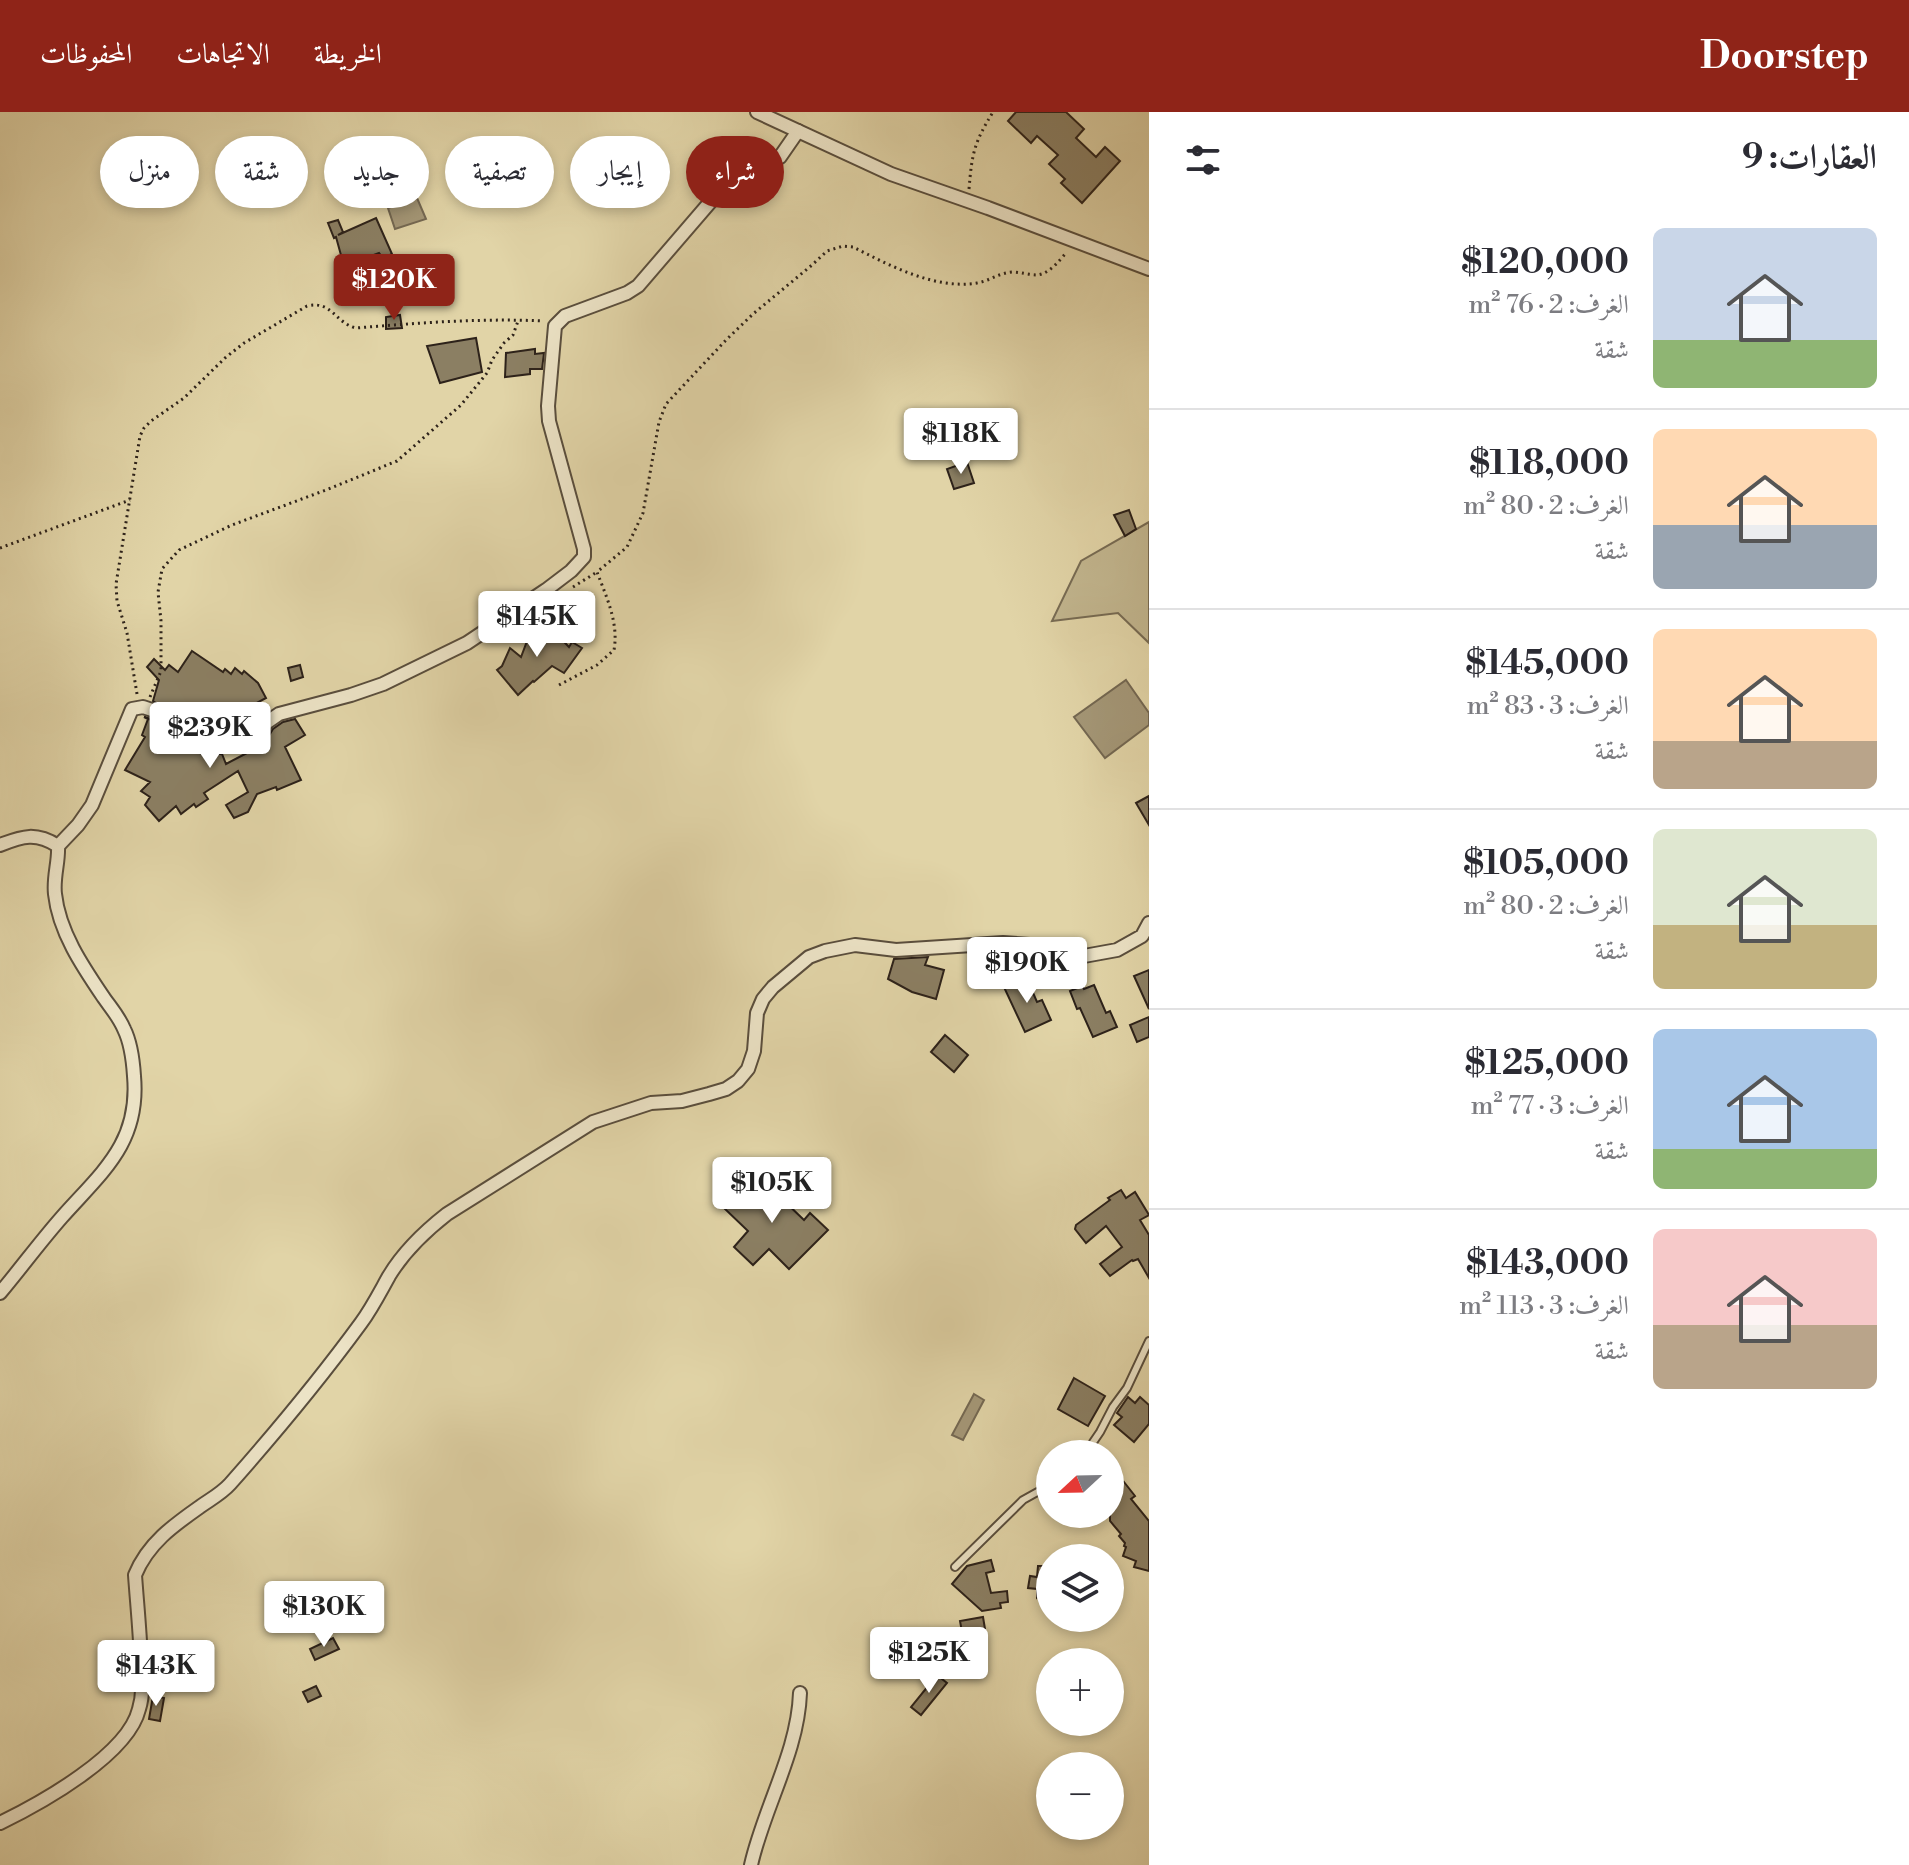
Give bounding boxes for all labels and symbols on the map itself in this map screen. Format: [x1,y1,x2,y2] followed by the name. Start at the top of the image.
[338,254,450,322] pin: $120K
[905,408,1017,476] pin: $118K
[481,591,593,659] pin: $145K
[154,702,266,770] pin: $239K
[971,937,1083,1005] pin: $190K
[716,1157,828,1225] pin: $105K
[1036,1440,1124,1528] north arrow
[268,1581,380,1649] pin: $130K
[873,1627,985,1695] pin: $125K
[100,1640,212,1708] pin: $143K

